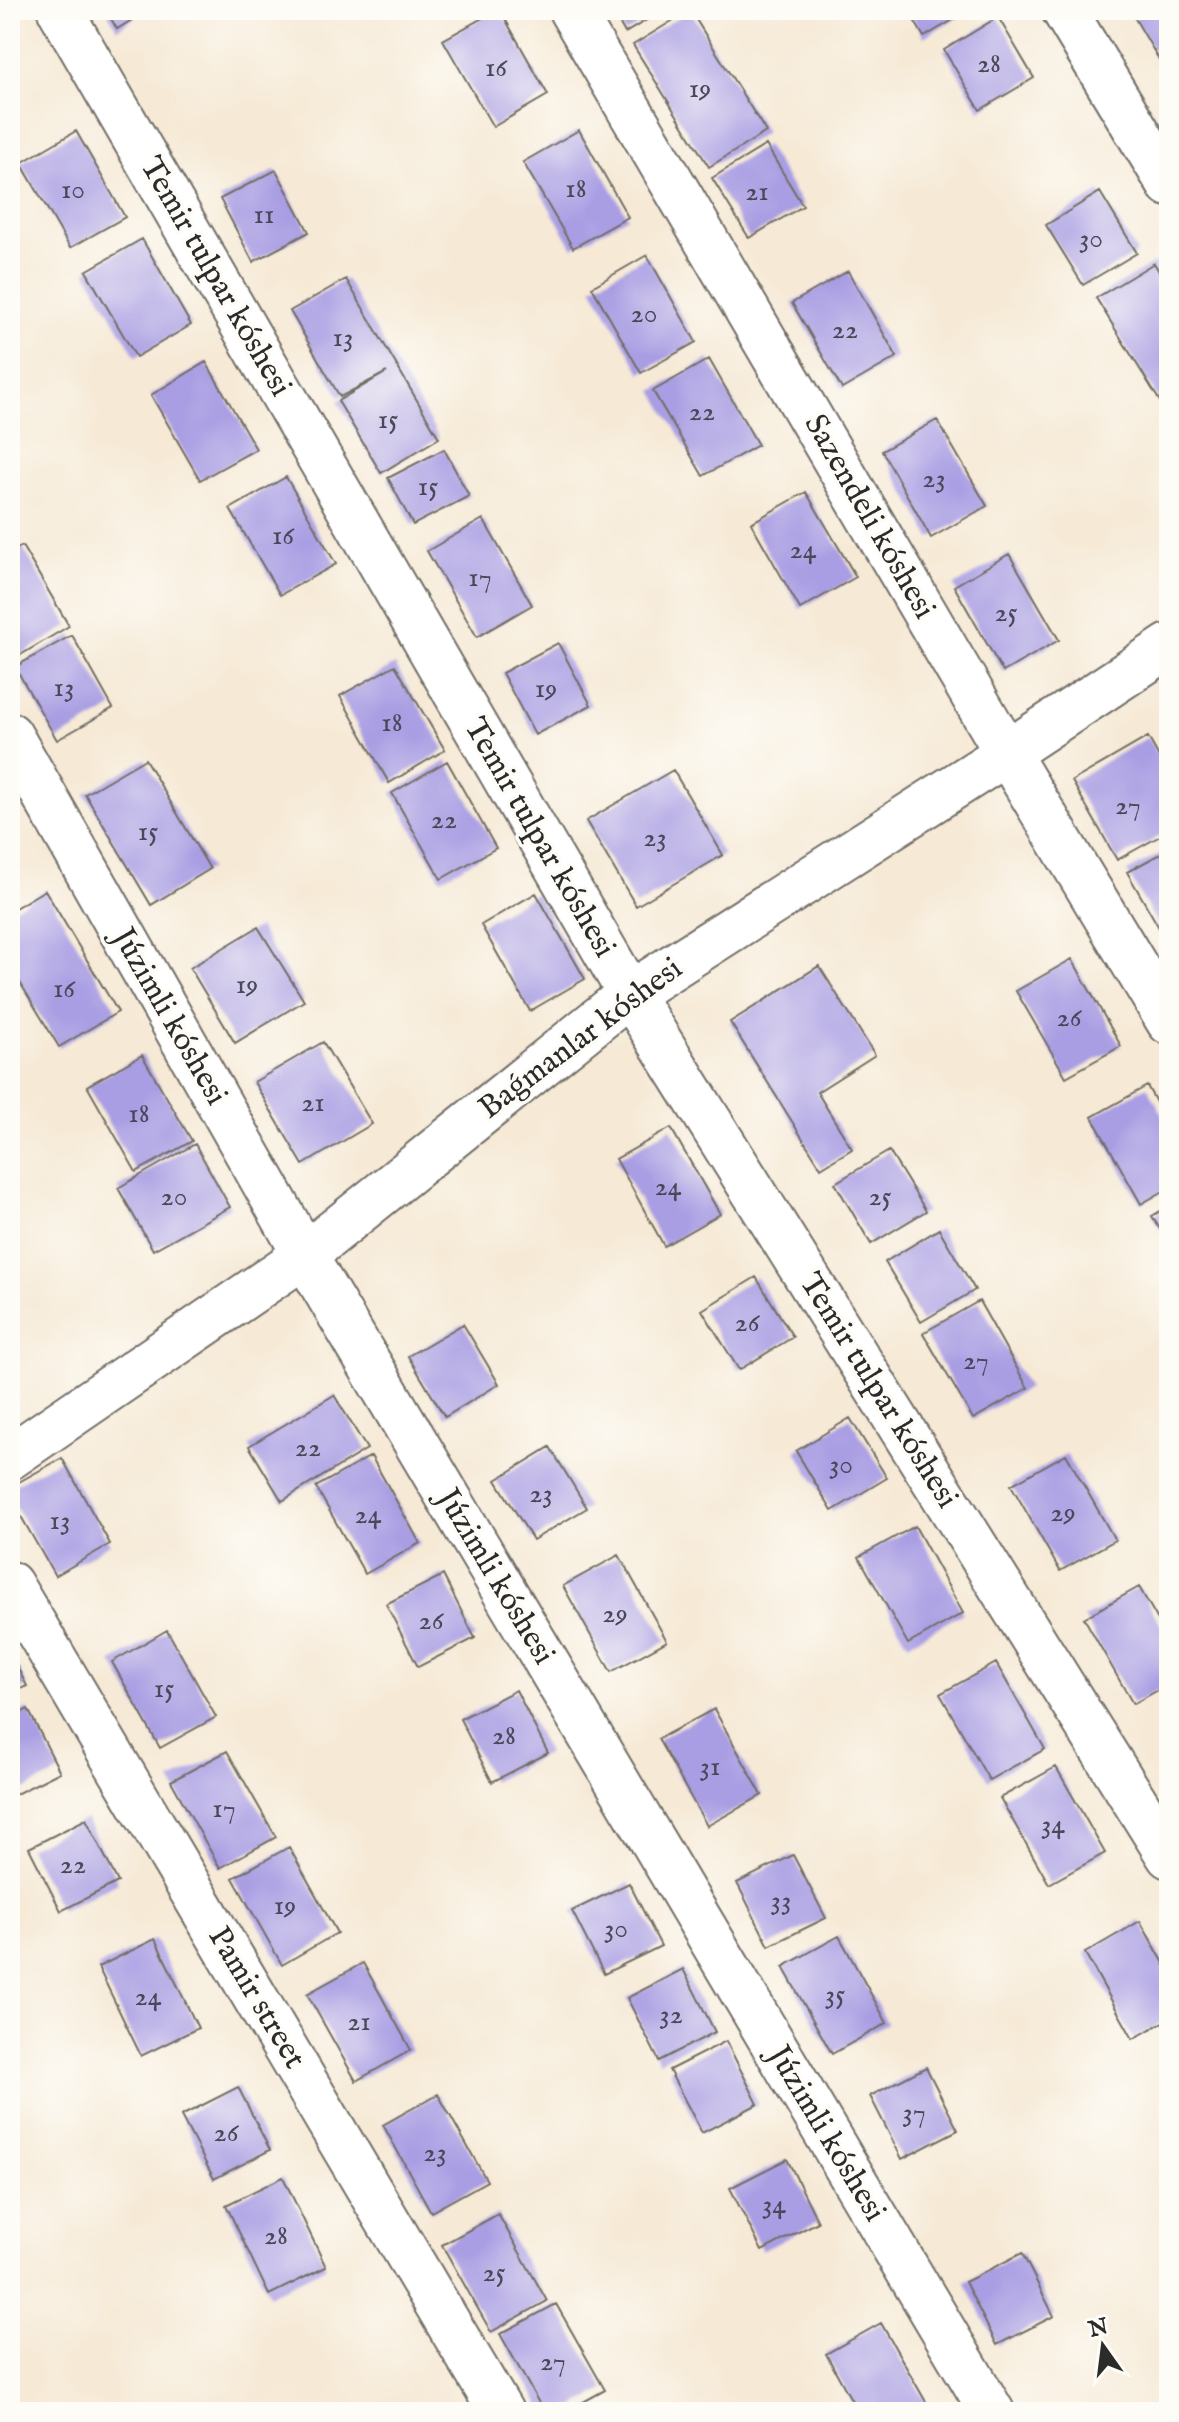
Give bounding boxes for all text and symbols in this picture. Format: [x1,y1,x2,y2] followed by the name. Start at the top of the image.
[977,47,1001,82] house number: 28
[485,51,508,86] house number: 16
[689,72,711,107] house number: 19
[130,150,300,404] street label: Temir tulpar kóshesi
[565,172,587,207] house number: 18
[61,173,85,208] house number: 10
[745,175,769,210] house number: 21
[254,198,274,233] house number: 11
[1079,222,1103,257] house number: 30
[631,297,657,332] house number: 20
[832,313,858,348] house number: 22
[333,321,353,356] house number: 13
[689,395,715,430] house number: 22
[378,403,398,438] house number: 15
[794,407,944,627] street label: Sazendeli kóshesi
[922,462,946,497] house number: 23
[418,470,438,505] house number: 15
[272,519,295,554] house number: 16
[790,533,817,568] house number: 24
[468,561,492,596] house number: 17
[994,596,1018,631] house number: 25
[54,671,74,706] house number: 13
[535,672,557,707] house number: 19
[381,706,403,741] house number: 18
[454,711,624,965] street label: Temir tulpar kóshesi
[1115,789,1141,824] house number: 27
[431,803,457,838] house number: 22
[138,815,158,850] house number: 15
[643,821,667,856] house number: 23
[100,918,236,1113] street label: Júzimli kóshesi
[471,949,691,1129] street label: Baǵmanlar kóshesi
[236,968,258,1003] house number: 19
[53,972,76,1007] house number: 16
[1057,1001,1083,1036] house number: 26
[301,1086,325,1121] house number: 21
[128,1097,150,1132] house number: 18
[655,1170,682,1205] house number: 24
[161,1180,187,1215] house number: 20
[868,1180,892,1215] house number: 25
[789,1266,967,1516] street label: Temir tulpar kóshesi
[735,1306,761,1341] house number: 26
[963,1344,989,1379] house number: 27
[295,1431,321,1466] house number: 22
[829,1448,853,1483] house number: 30
[529,1477,553,1512] house number: 23
[425,1479,564,1672] street label: Júzimli kóshesi
[1050,1496,1076,1531] house number: 29
[355,1498,382,1533] house number: 24
[50,1504,70,1539] house number: 13
[602,1597,628,1632] house number: 29
[419,1604,445,1639] house number: 26
[154,1672,174,1707] house number: 15
[492,1719,516,1754] house number: 28
[700,1750,720,1785] house number: 31
[212,1792,236,1827] house number: 17
[1041,1808,1065,1843] house number: 34
[60,1848,86,1883] house number: 22
[771,1884,791,1919] house number: 33
[274,1889,296,1924] house number: 19
[604,1912,628,1947] house number: 30
[198,1920,314,2076] street label: Pamir street
[825,1978,845,2013] house number: 35
[135,1980,162,2015] house number: 24
[659,1998,683,2033] house number: 32
[347,2005,371,2040] house number: 21
[756,2036,895,2229] street label: Júzimli kóshesi
[902,2096,926,2131] house number: 37
[214,2116,240,2151] house number: 26
[423,2136,447,2171] house number: 23
[762,2188,786,2223] house number: 34
[264,2219,288,2254] house number: 28
[482,2256,506,2291] house number: 25
[1063,2306,1143,2386] north arrow
[1085,2313,1111,2345] text: N
[540,2345,566,2380] house number: 27

